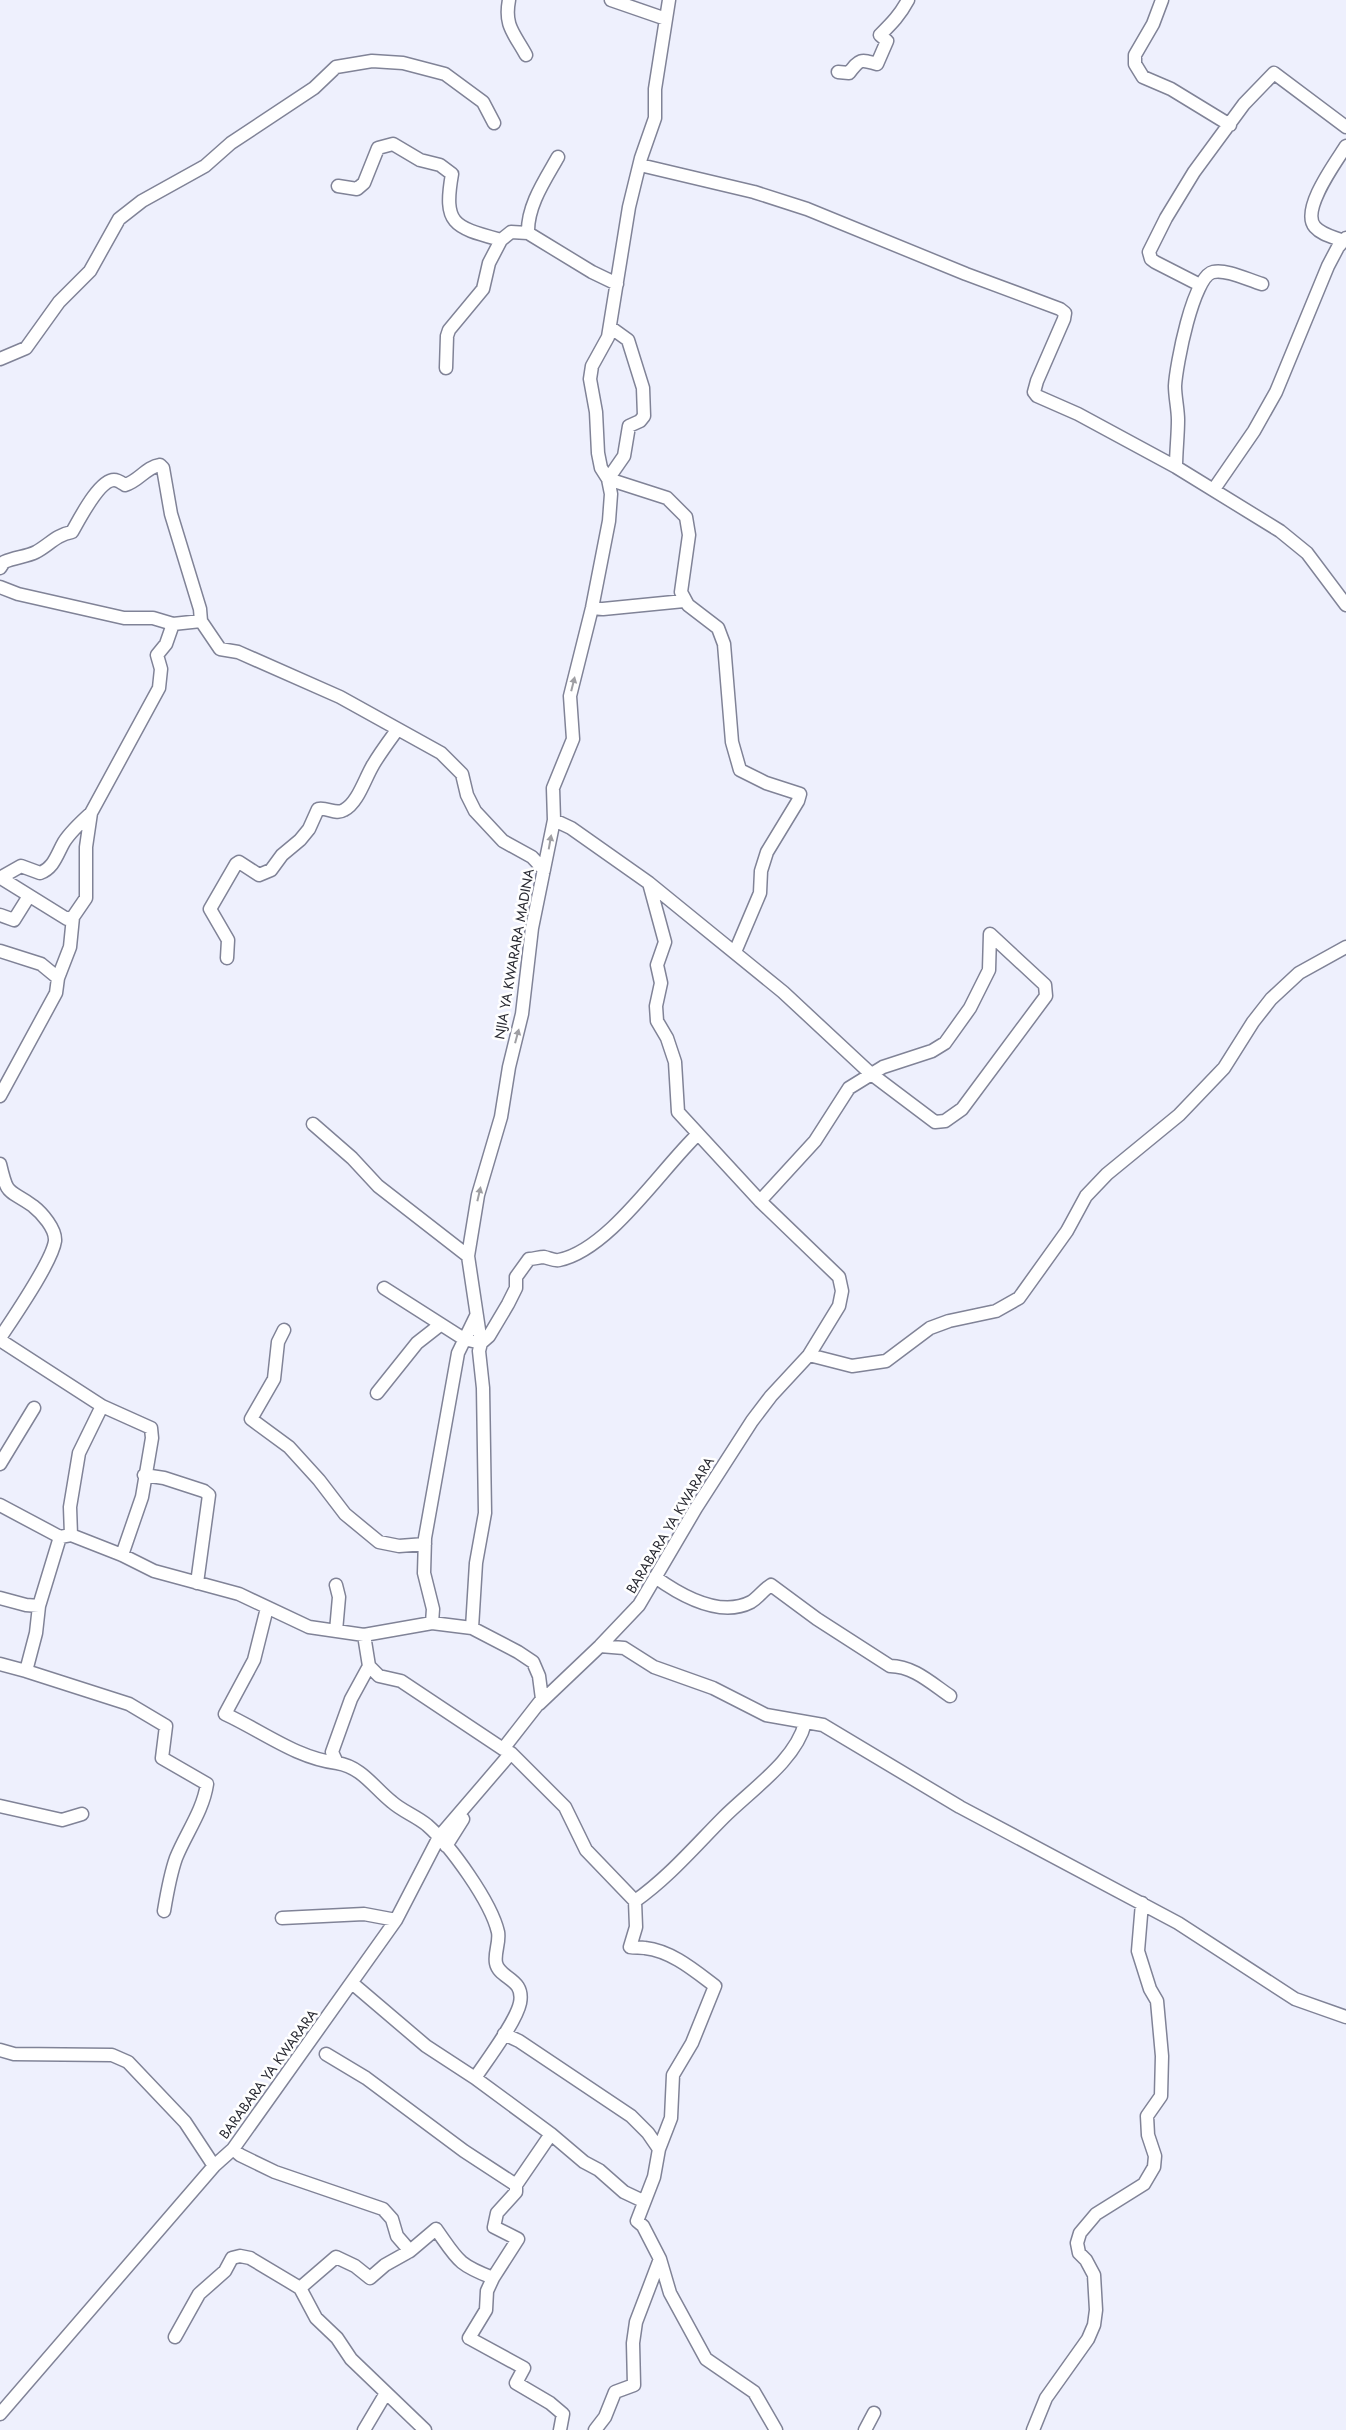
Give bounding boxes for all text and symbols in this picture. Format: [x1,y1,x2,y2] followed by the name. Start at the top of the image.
[569,676,577,691] one-way arrow
[547,834,555,850] one-way arrow
[489,866,539,1041] street label: NJIA YA KWARARA MADINA
[513,1029,521,1044] one-way arrow
[475,1186,483,1201] one-way arrow
[621,1452,719,1597] street label: BARABARA YA KWARARA
[214,2004,322,2143] street label: BARABARA YA KWARARA

